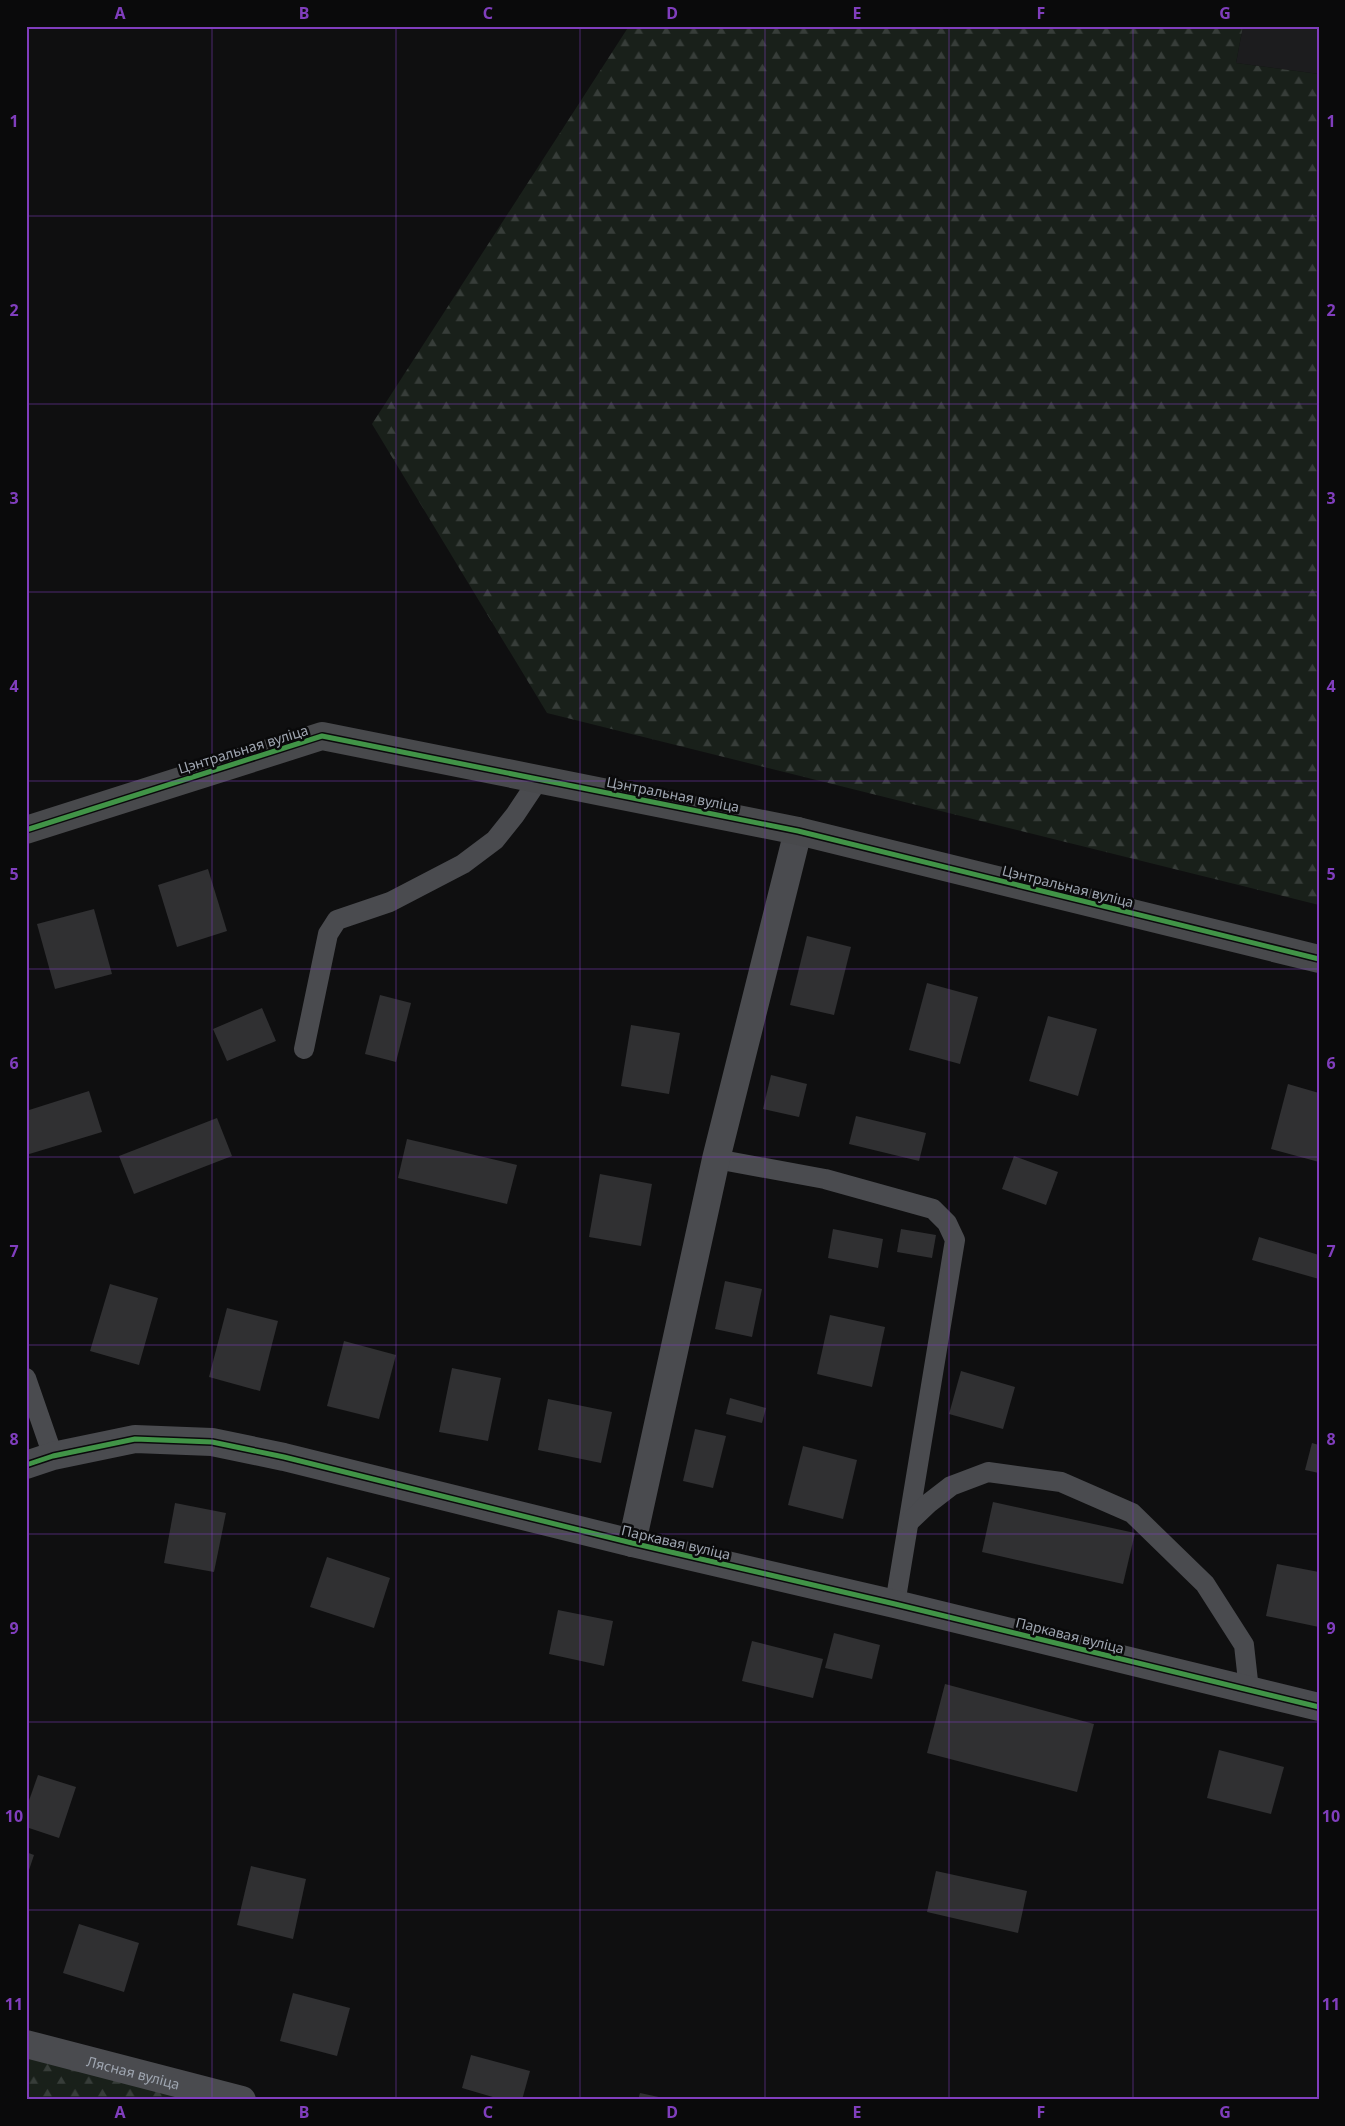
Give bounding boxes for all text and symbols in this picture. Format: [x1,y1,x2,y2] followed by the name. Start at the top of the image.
[114,2,126,24] text: A
[299,2,309,24] text: B
[483,2,493,24] text: C
[666,2,678,24] text: D
[853,2,862,24] text: E
[1037,2,1045,24] text: F
[1219,2,1231,24] text: G
[9,110,19,132] text: 1
[1326,110,1336,132] text: 1
[9,299,19,321] text: 2
[1326,299,1336,321] text: 2
[9,487,19,509] text: 3
[1326,487,1336,509] text: 3
[9,675,19,697] text: 4
[1326,675,1336,697] text: 4
[176,720,310,778] street label: Цэнтральная вуліца
[605,772,741,816] street label: Цэнтральная вуліца
[1000,860,1136,912] street label: Цэнтральная вуліца
[9,863,19,885] text: 5
[1326,863,1336,885] text: 5
[9,1052,19,1074] text: 6
[1326,1052,1336,1074] text: 6
[9,1240,19,1262] text: 7
[1326,1240,1336,1262] text: 7
[9,1428,19,1450] text: 8
[1326,1428,1336,1450] text: 8
[620,1520,732,1564] street label: Паркавая вуліца
[1014,1612,1126,1658] street label: Паркавая вуліца
[9,1617,19,1639] text: 9
[1326,1617,1336,1639] text: 9
[5,1805,23,1827] text: 10
[1322,1805,1340,1827] text: 10
[5,1993,23,2015] text: 11
[1322,1993,1340,2015] text: 11
[85,2051,182,2093] street label: Лясная вуліца
[114,2101,126,2123] text: A
[299,2101,309,2123] text: B
[483,2101,493,2123] text: C
[666,2101,678,2123] text: D
[853,2101,862,2123] text: E
[1037,2101,1045,2123] text: F
[1219,2101,1231,2123] text: G

